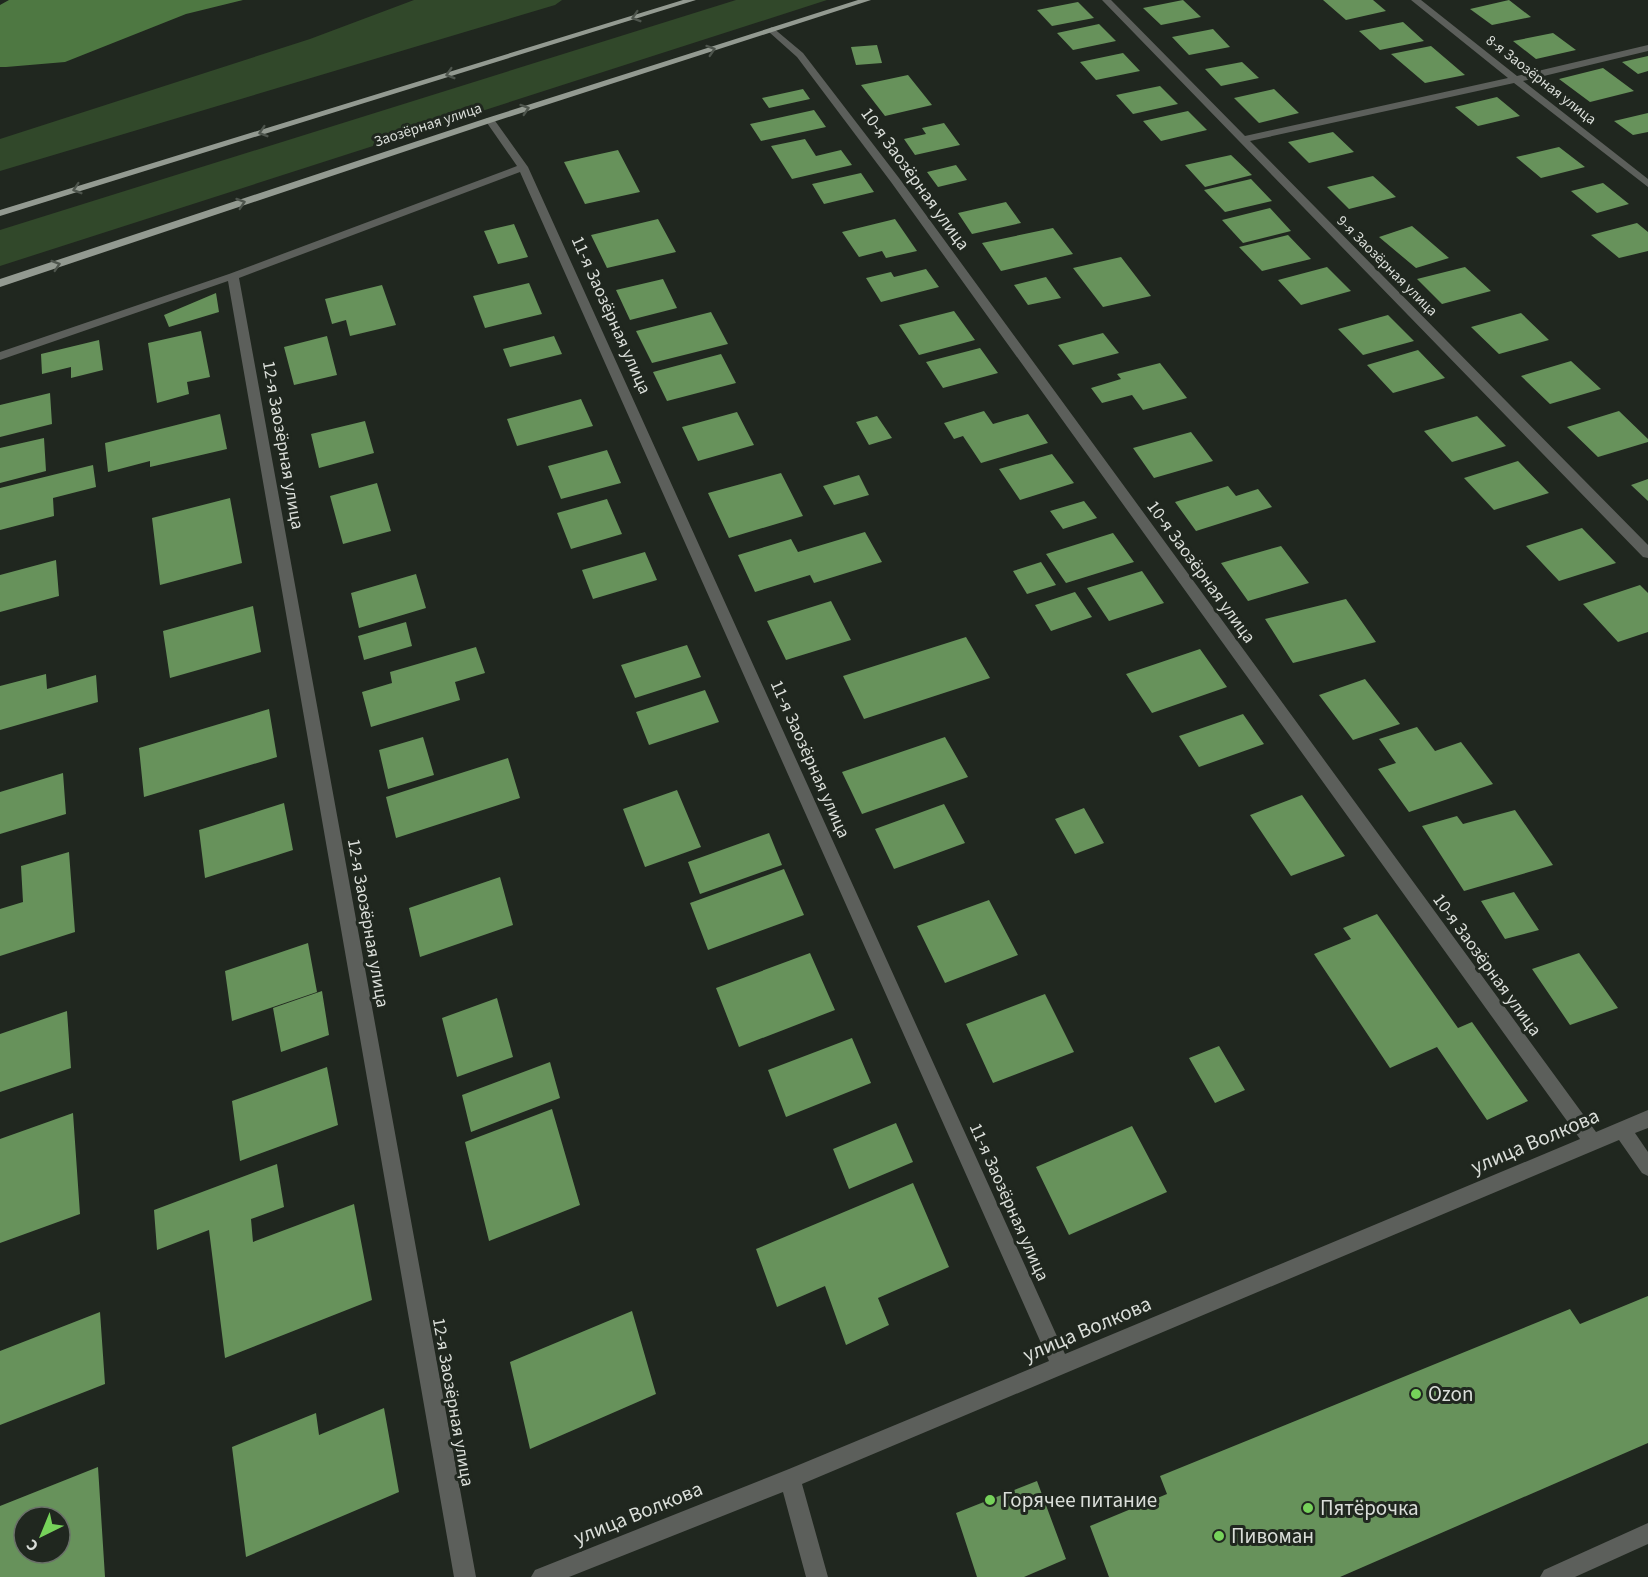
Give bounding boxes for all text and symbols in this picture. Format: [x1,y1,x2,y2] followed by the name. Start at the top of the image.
[631,10,642,22] one-way arrow
[1481,30,1601,130] street label: 8-я Заозёрная улица
[705,45,716,57] one-way arrow
[445,67,456,80] one-way arrow
[371,98,485,152] street label: Заозёрная улица
[855,102,975,256] street label: 10-я Заозёрная улица
[519,104,530,116] one-way arrow
[258,125,269,137] one-way arrow
[72,182,83,194] one-way arrow
[235,198,245,211] one-way arrow
[1332,211,1442,321] street label: 9-я Заозёрная улица
[565,232,657,398] street label: 11-я Заозёрная улица
[50,260,60,272] one-way arrow
[256,359,310,531] street label: 12-я Заозёрная улица
[1141,495,1261,649] street label: 10-я Заозёрная улица
[764,676,856,842] street label: 11-я Заозёрная улица
[341,837,395,1009] street label: 12-я Заозёрная улица
[1427,888,1547,1042] street label: 10-я Заозёрная улица
[1466,1100,1604,1182] street label: улица Волкова
[963,1119,1055,1285] street label: 11-я Заозёрная улица
[1018,1288,1156,1370] street label: улица Волкова
[426,1316,480,1488] street label: 12-я Заозёрная улица
[1428,1379,1473,1409] place label: Ozon
[1409,1387,1423,1401] marker: Ozon
[569,1473,707,1553] street label: улица Волкова
[1002,1485,1157,1515] place label: Горячее питание
[983,1493,997,1507] marker: Горячее питание
[1320,1493,1419,1523] place label: Пятёрочка
[1301,1501,1315,1515] marker: Пятёрочка
[12,1505,72,1565] north arrow
[1231,1521,1314,1551] place label: Пивоман
[1212,1529,1226,1543] marker: Пивоман
[22,1534,43,1556] text: С

